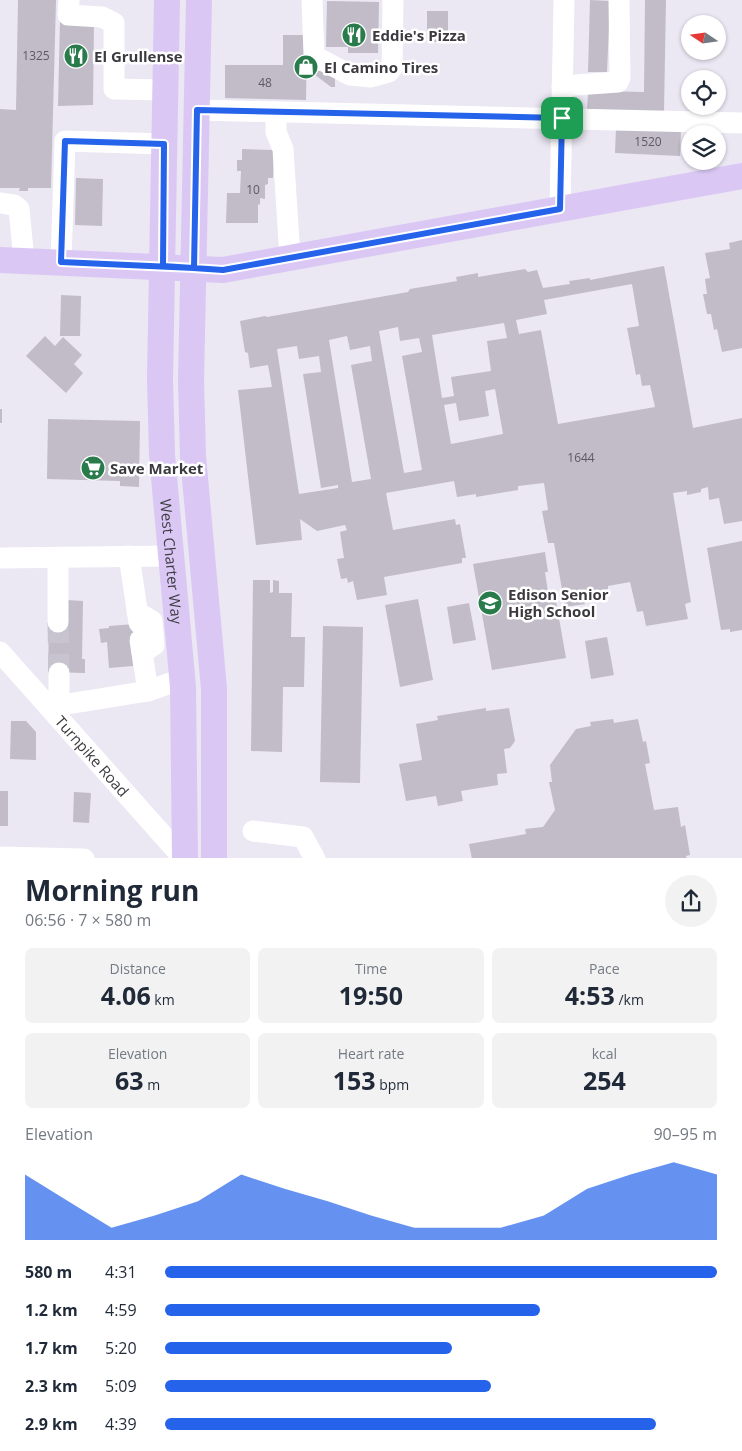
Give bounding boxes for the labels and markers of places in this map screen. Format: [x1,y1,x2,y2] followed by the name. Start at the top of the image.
[341,22,367,48] restaurant icon: Eddie's Pizza
[372,25,466,45] place label: Eddie's Pizza
[63,43,89,69] restaurant icon: El Grullense
[94,46,183,66] place label: El Grullense
[293,54,319,80] shop icon: El Camino Tires
[324,57,438,77] place label: El Camino Tires
[541,97,583,139] pin
[80,455,106,481] supermarket icon: Save Market
[110,458,204,478] place label: Save Market
[508,584,609,621] place label: Edison Senior High School
[477,590,503,616] school or university icon: Edison Senior High School

